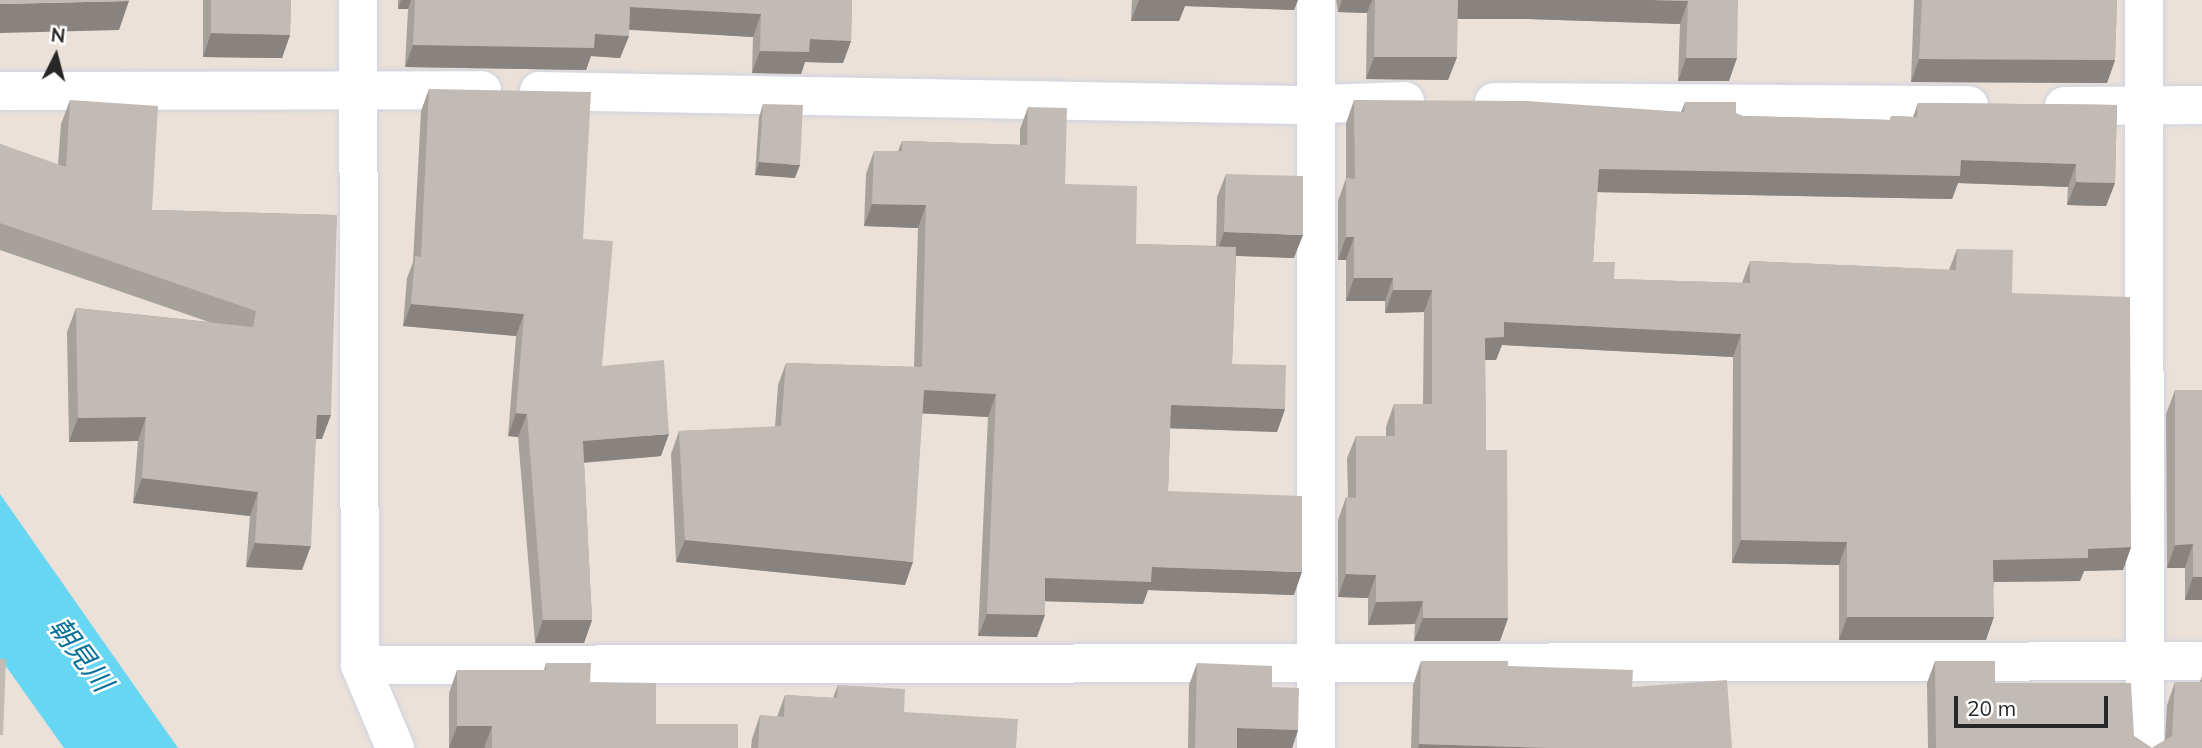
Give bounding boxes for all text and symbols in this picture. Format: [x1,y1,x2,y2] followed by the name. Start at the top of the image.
[21,21,91,91] north arrow
[50,22,67,48] text: N
[42,610,120,698] water label: 朝見川
[1957,682,2111,726] scale bar
[1967,695,2016,721] text: 20 m

